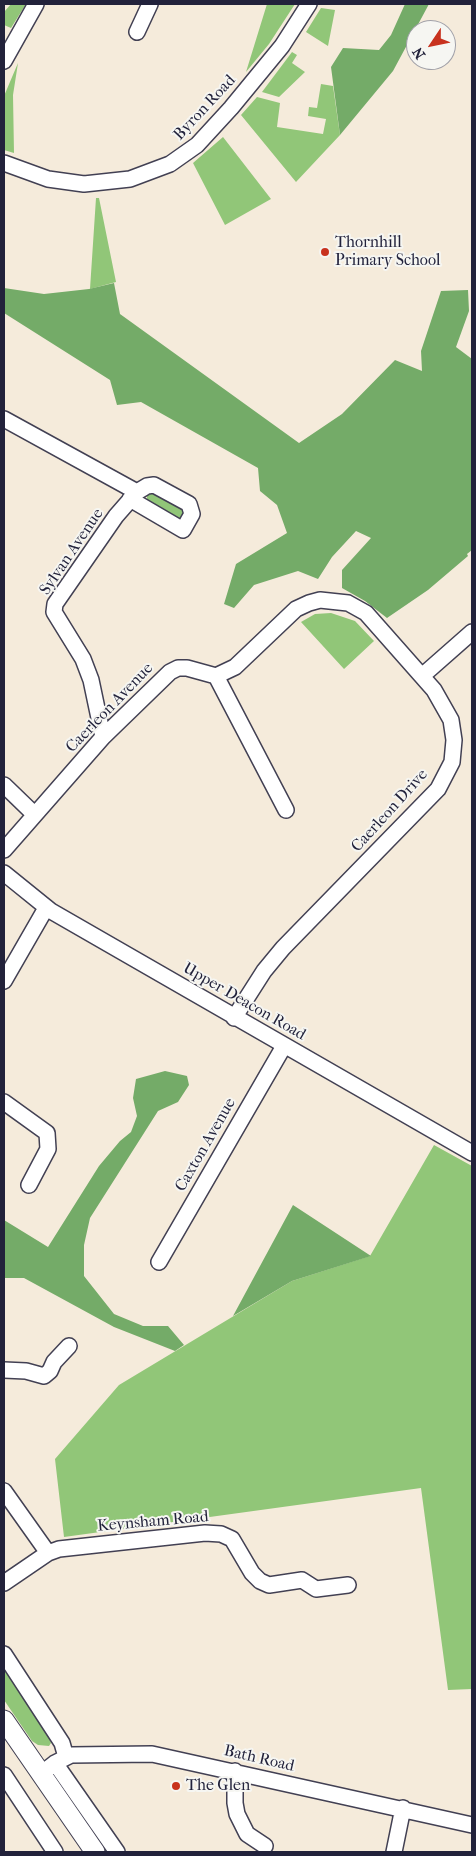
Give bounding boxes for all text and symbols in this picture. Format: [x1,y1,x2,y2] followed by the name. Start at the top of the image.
[406,20,456,70] north arrow
[409,44,429,62] text: N
[170,71,240,145] street label: Byron Road
[335,233,440,271] place label: Thornhill Primary School
[319,246,331,258] marker: Thornhill Primary School
[36,505,108,599] street label: Sylvan Avenue
[62,659,158,757] street label: Caerleon Avenue
[348,766,432,856] street label: Caerleon Drive
[179,959,309,1045] street label: Upper Deacon Road
[172,1095,240,1195] street label: Caxton Avenue
[97,1508,209,1536] street label: Keynsham Road
[222,1742,296,1776] street label: Bath Road
[186,1776,250,1796] place label: The Glen
[170,1780,182,1792] marker: The Glen

